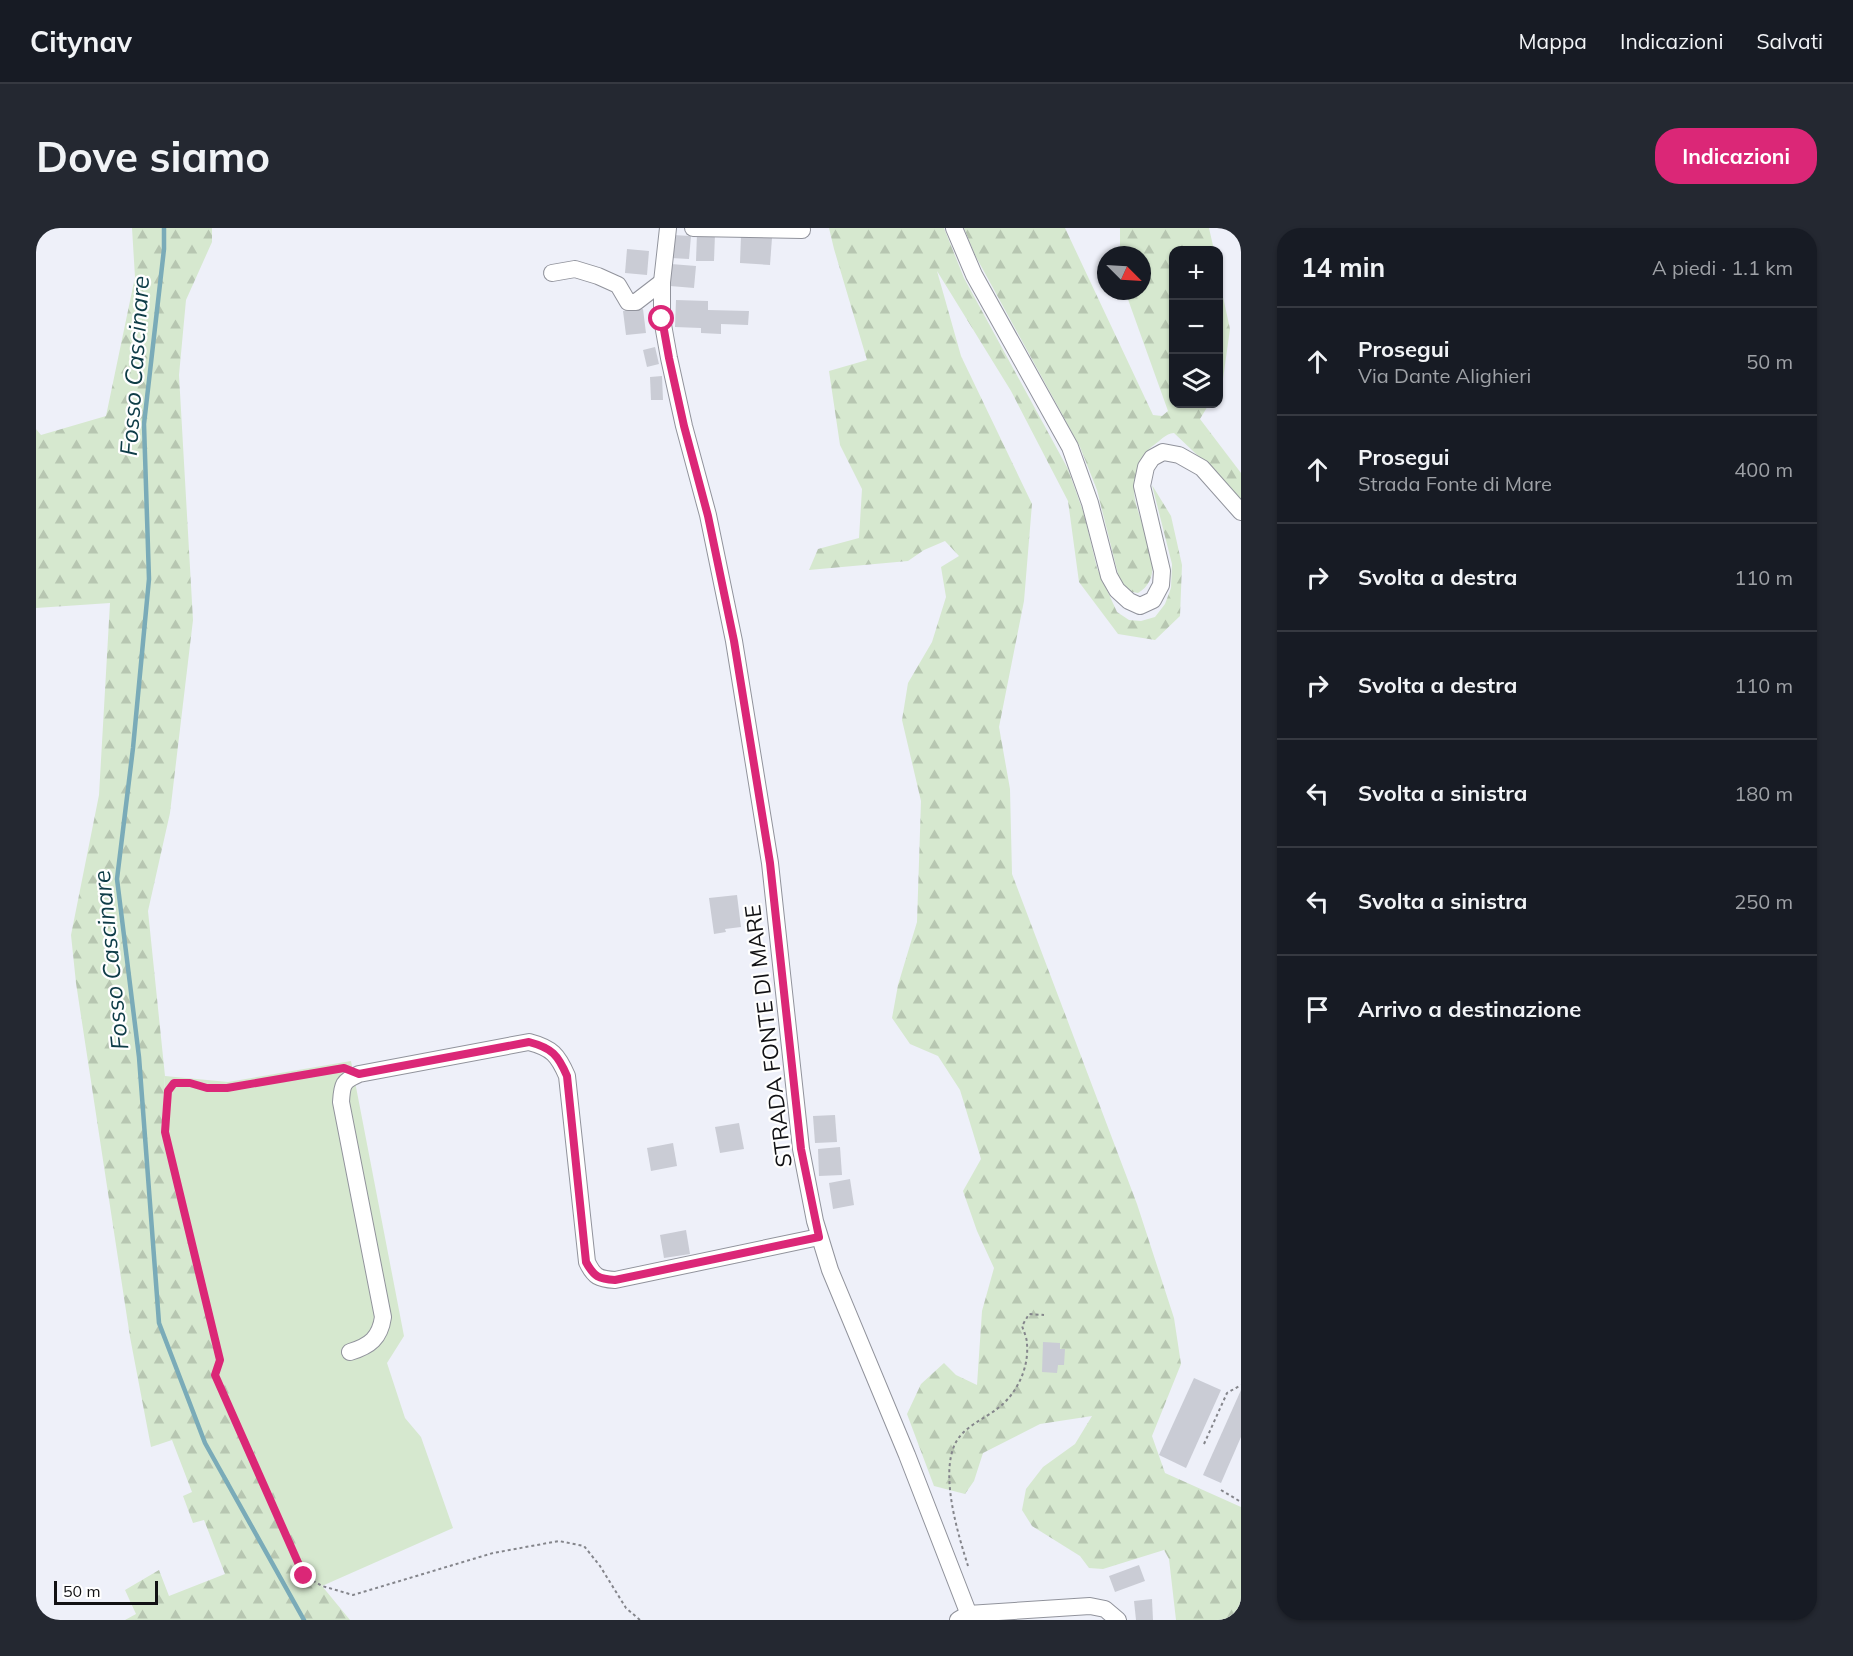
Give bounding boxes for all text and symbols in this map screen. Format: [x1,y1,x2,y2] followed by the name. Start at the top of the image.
[30,24,132,59] text: Citynav
[1519,28,1587,54] text: Mappa
[1620,28,1723,54] text: Indicazioni
[1756,28,1823,54] text: Salvati
[1655,128,1817,184] button: Indicazioni
[36,130,270,183] text: Dove siamo
[1097,246,1151,300] north arrow
[1169,246,1223,408] map controls
[1169,246,1223,300] button: +
[1301,251,1385,284] text: 14 min
[1652,255,1793,280] text: A piedi · 1.1 km
[113,275,155,457] water label: Fosso Cascinare
[1169,300,1223,354] button: −
[648,305,674,331] route start
[1358,335,1450,363] text: Prosegui
[1301,345,1334,378] icon: ahead
[1746,349,1793,374] text: 50 m
[1169,354,1223,408] button: layers
[1358,363,1531,388] text: Via Dante Alighieri
[1358,443,1450,471] text: Prosegui
[1301,453,1334,486] icon: ahead
[1734,457,1793,482] text: 400 m
[1358,471,1552,496] text: Strada Fonte di Mare
[1301,561,1334,594] icon: right
[1358,563,1517,591] text: Svolta a destra
[1734,565,1793,590] text: 110 m
[1301,669,1334,702] icon: right
[1358,671,1517,699] text: Svolta a destra
[1734,673,1793,698] text: 110 m
[1301,777,1334,810] icon: left
[1358,779,1527,807] text: Svolta a sinistra
[1734,781,1793,806] text: 180 m
[86,869,134,1051] water label: Fosso Cascinare
[1301,885,1334,918] icon: left
[1358,887,1527,915] text: Svolta a sinistra
[1734,889,1793,914] text: 250 m
[738,903,798,1169] street label: STRADA FONTE DI MARE
[1301,993,1334,1026] icon: arrive
[1358,995,1581,1023] text: Arrivo a destinazione
[290,1562,316,1588] route end
[54,1578,158,1606] scale bar
[63,1581,100,1601] text: 50 m

